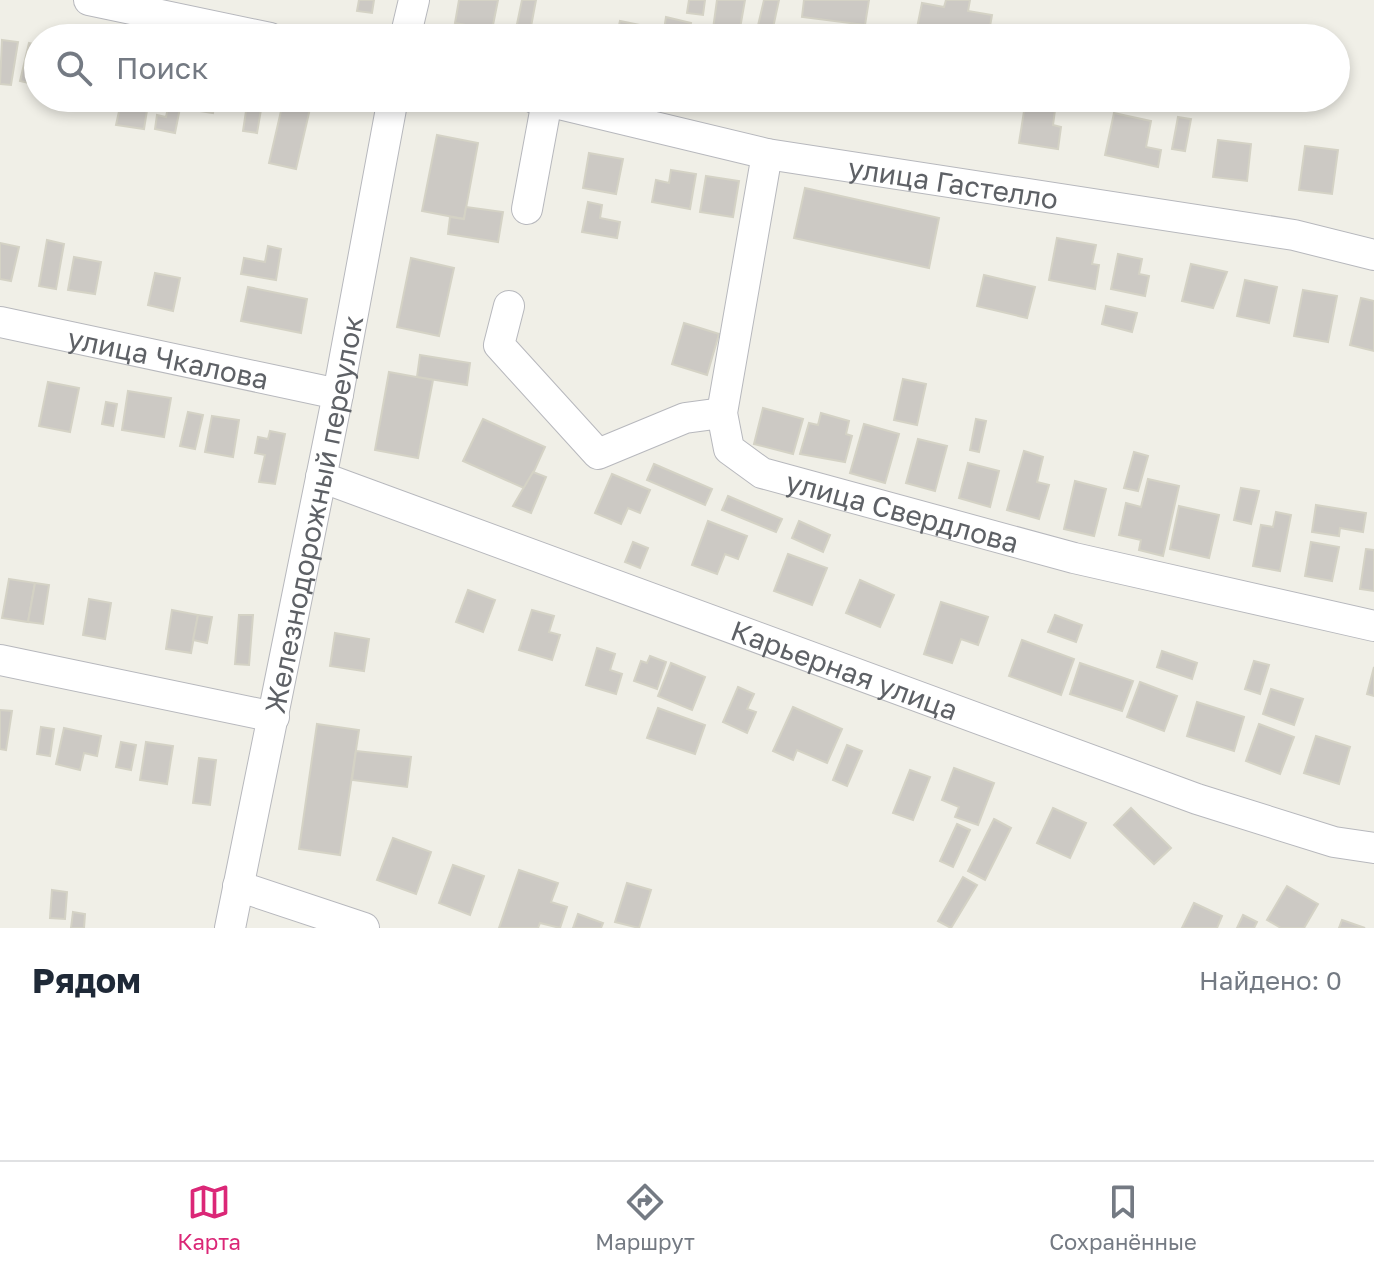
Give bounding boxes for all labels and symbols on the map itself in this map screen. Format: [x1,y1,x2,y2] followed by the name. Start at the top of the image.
[846,150,1061,215] street label: улица Гастелло
[257,313,369,716] street label: Железнодорожный переулок
[65,320,272,395] street label: улица Чкалова
[783,464,1022,559] street label: улица Свердлова
[727,613,963,726] street label: Карьерная улица

